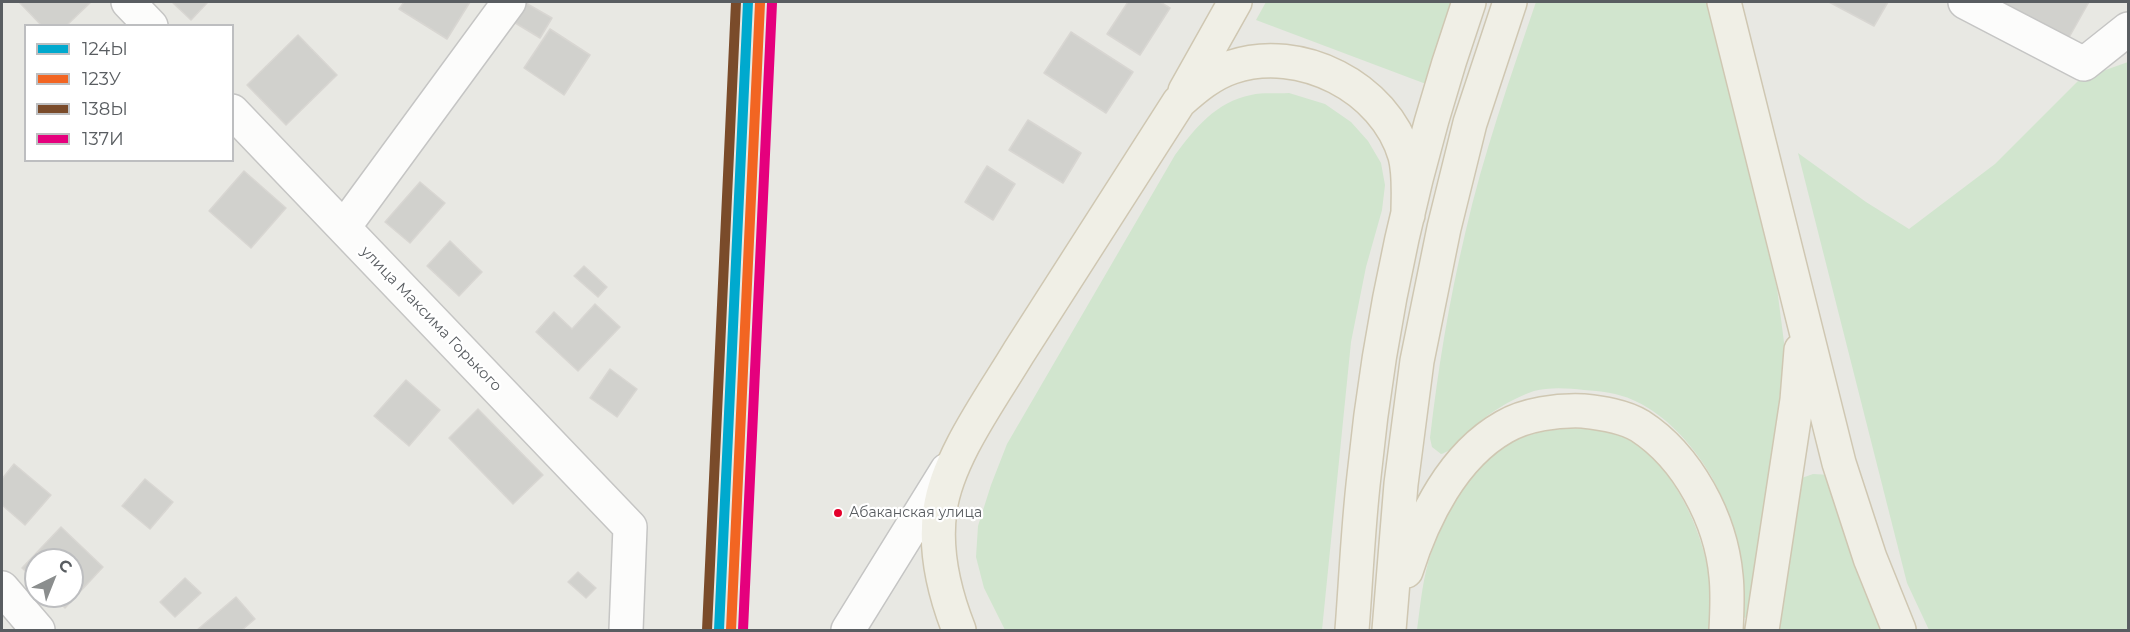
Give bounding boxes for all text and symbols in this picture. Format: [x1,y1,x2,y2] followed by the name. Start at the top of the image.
[24,24,234,162] legend
[82,38,128,60] text: 124Ы
[82,68,121,90] text: 123У
[82,98,128,120] text: 138Ы
[82,128,124,150] text: 137И
[357,243,505,395] street label: улица Максима Горького
[849,505,982,521] place label: Абаканская улица
[832,507,844,519] marker: Абаканская улица
[24,548,84,608] north arrow
[55,555,76,577] text: С

